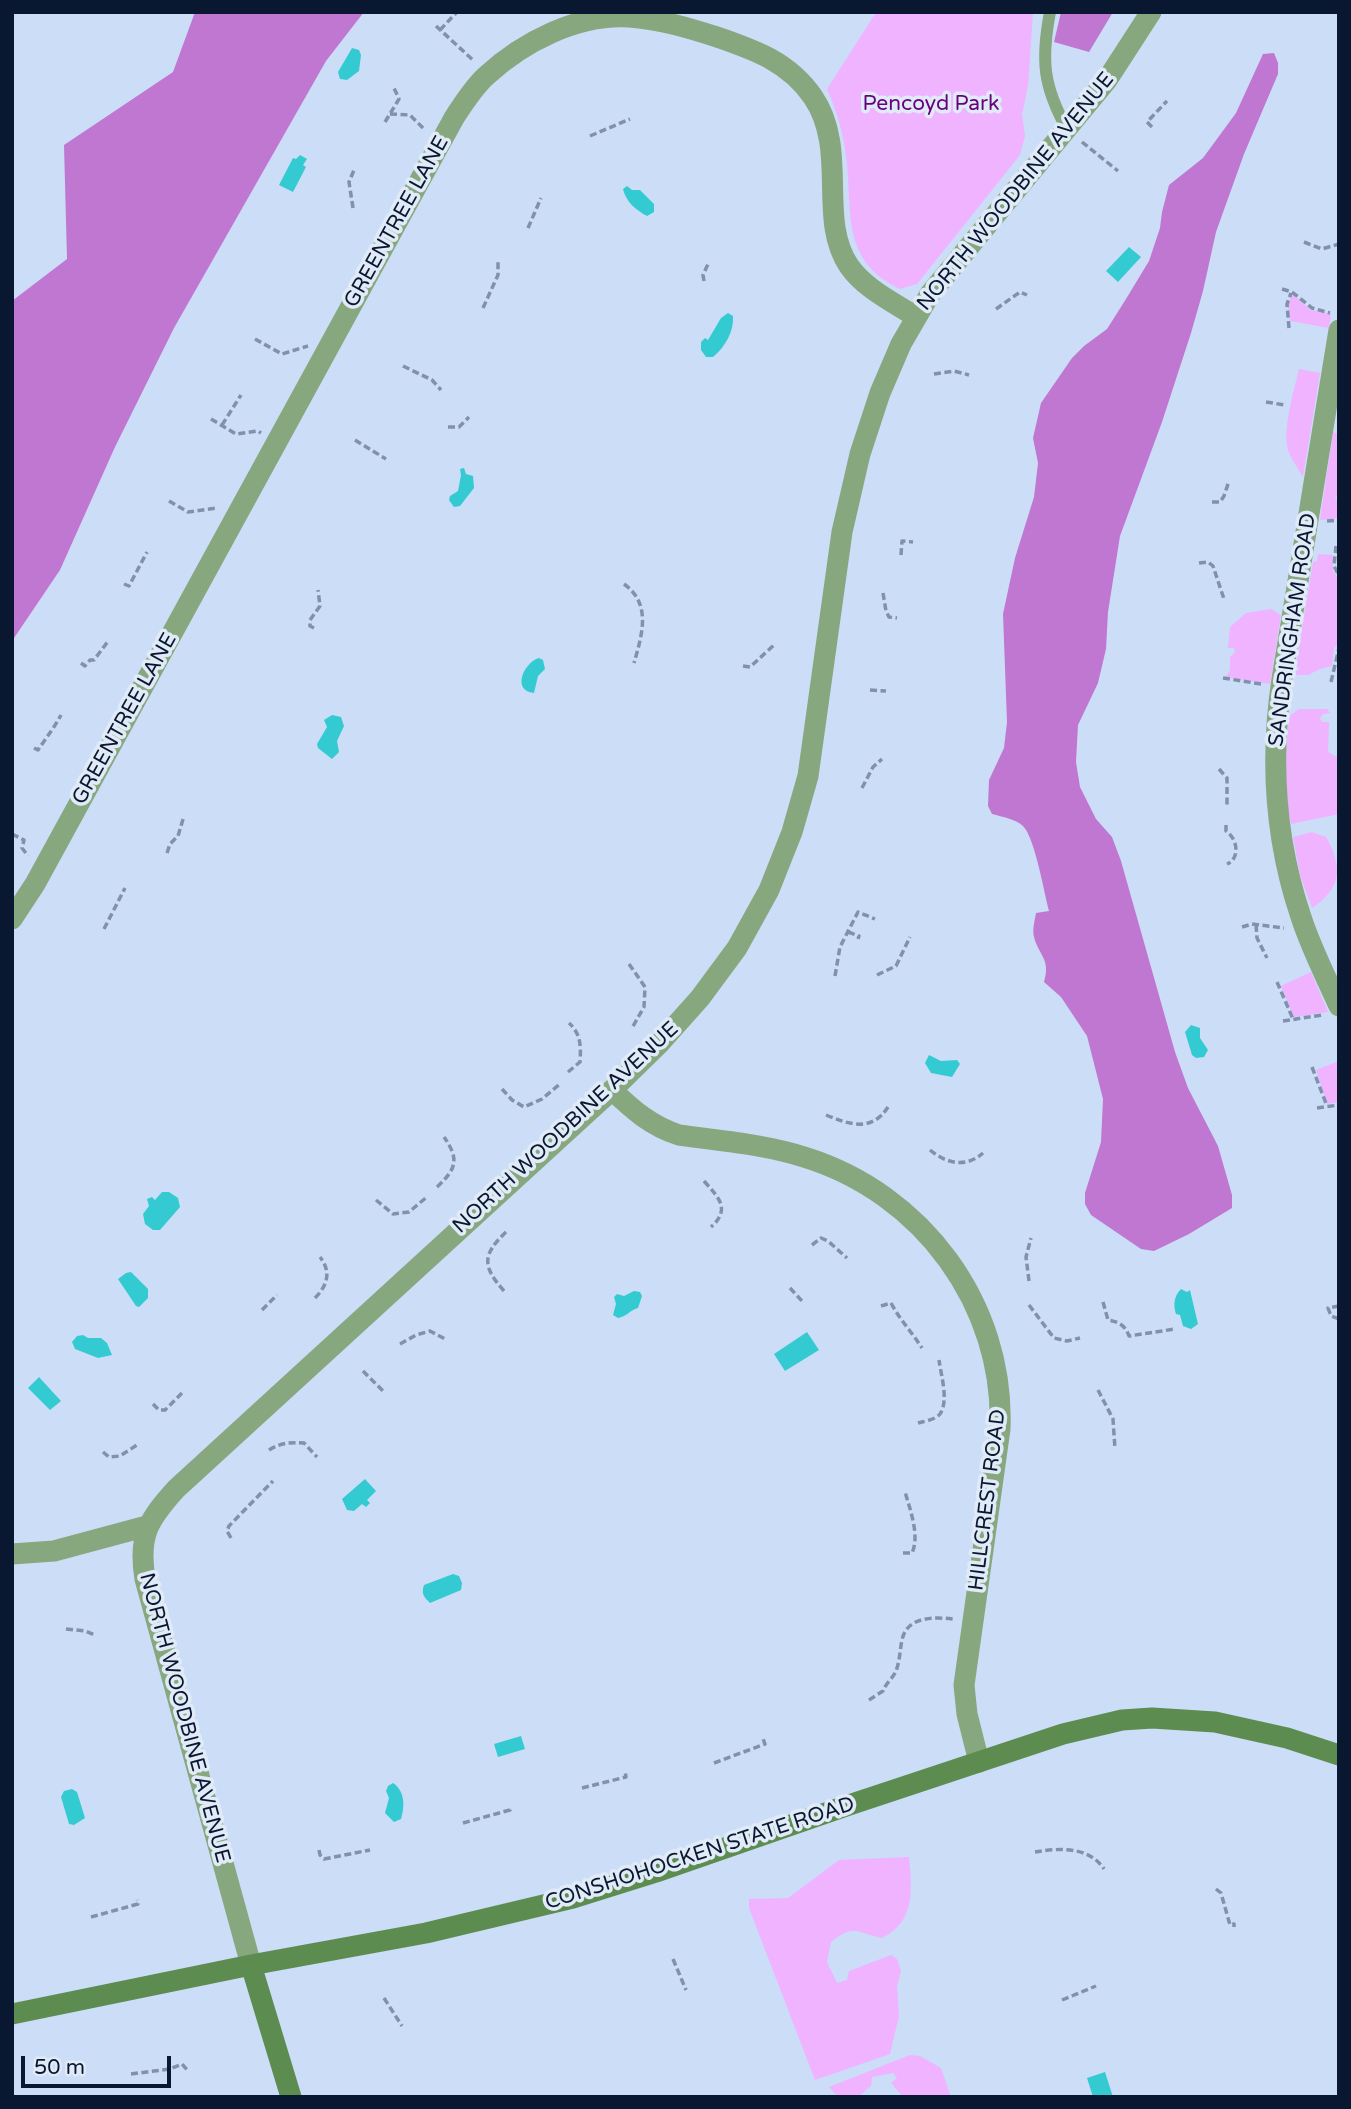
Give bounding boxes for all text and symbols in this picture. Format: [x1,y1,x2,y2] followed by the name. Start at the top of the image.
[912,68,1120,316] street label: NORTH WOODBINE AVENUE
[863,91,999,117] park label: Pencoyd Park
[339,132,455,312] street label: GREENTREE LANE
[1264,512,1322,748] street label: SANDRINGHAM ROAD
[67,629,183,809] street label: GREENTREE LANE
[448,1017,684,1239] street label: NORTH WOODBINE AVENUE
[964,1408,1012,1592] street label: HILLCREST ROAD
[133,1570,235,1866] street label: NORTH WOODBINE AVENUE
[542,1792,858,1916] street label: CONSHOHOCKEN STATE ROAD
[24,2042,175,2086] scale bar
[34,2055,85,2080] text: 50 m

